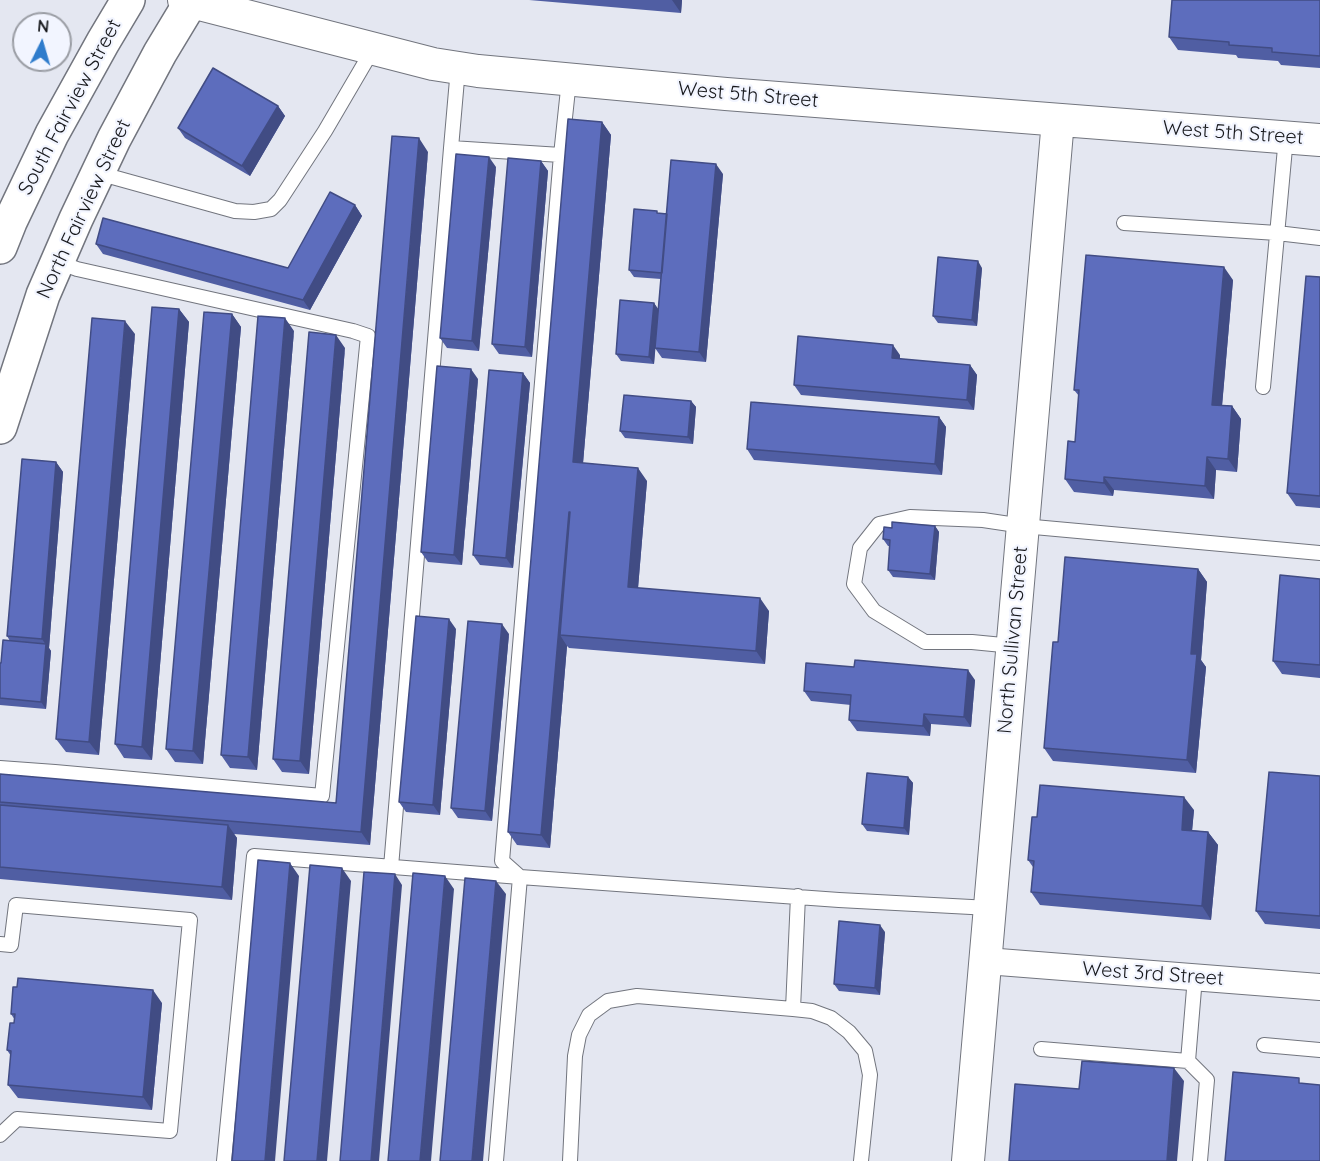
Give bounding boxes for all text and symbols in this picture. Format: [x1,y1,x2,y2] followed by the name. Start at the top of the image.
[12,12,72,72] north arrow
[13,15,127,199] street label: South Fairview Street
[37,16,50,37] text: N
[677,77,819,113] street label: West 5th Street
[32,115,136,303] street label: North Fairview Street
[1162,116,1304,150] street label: West 5th Street
[993,545,1033,735] street label: North Sullivan Street
[1081,957,1225,991] street label: West 3rd Street

